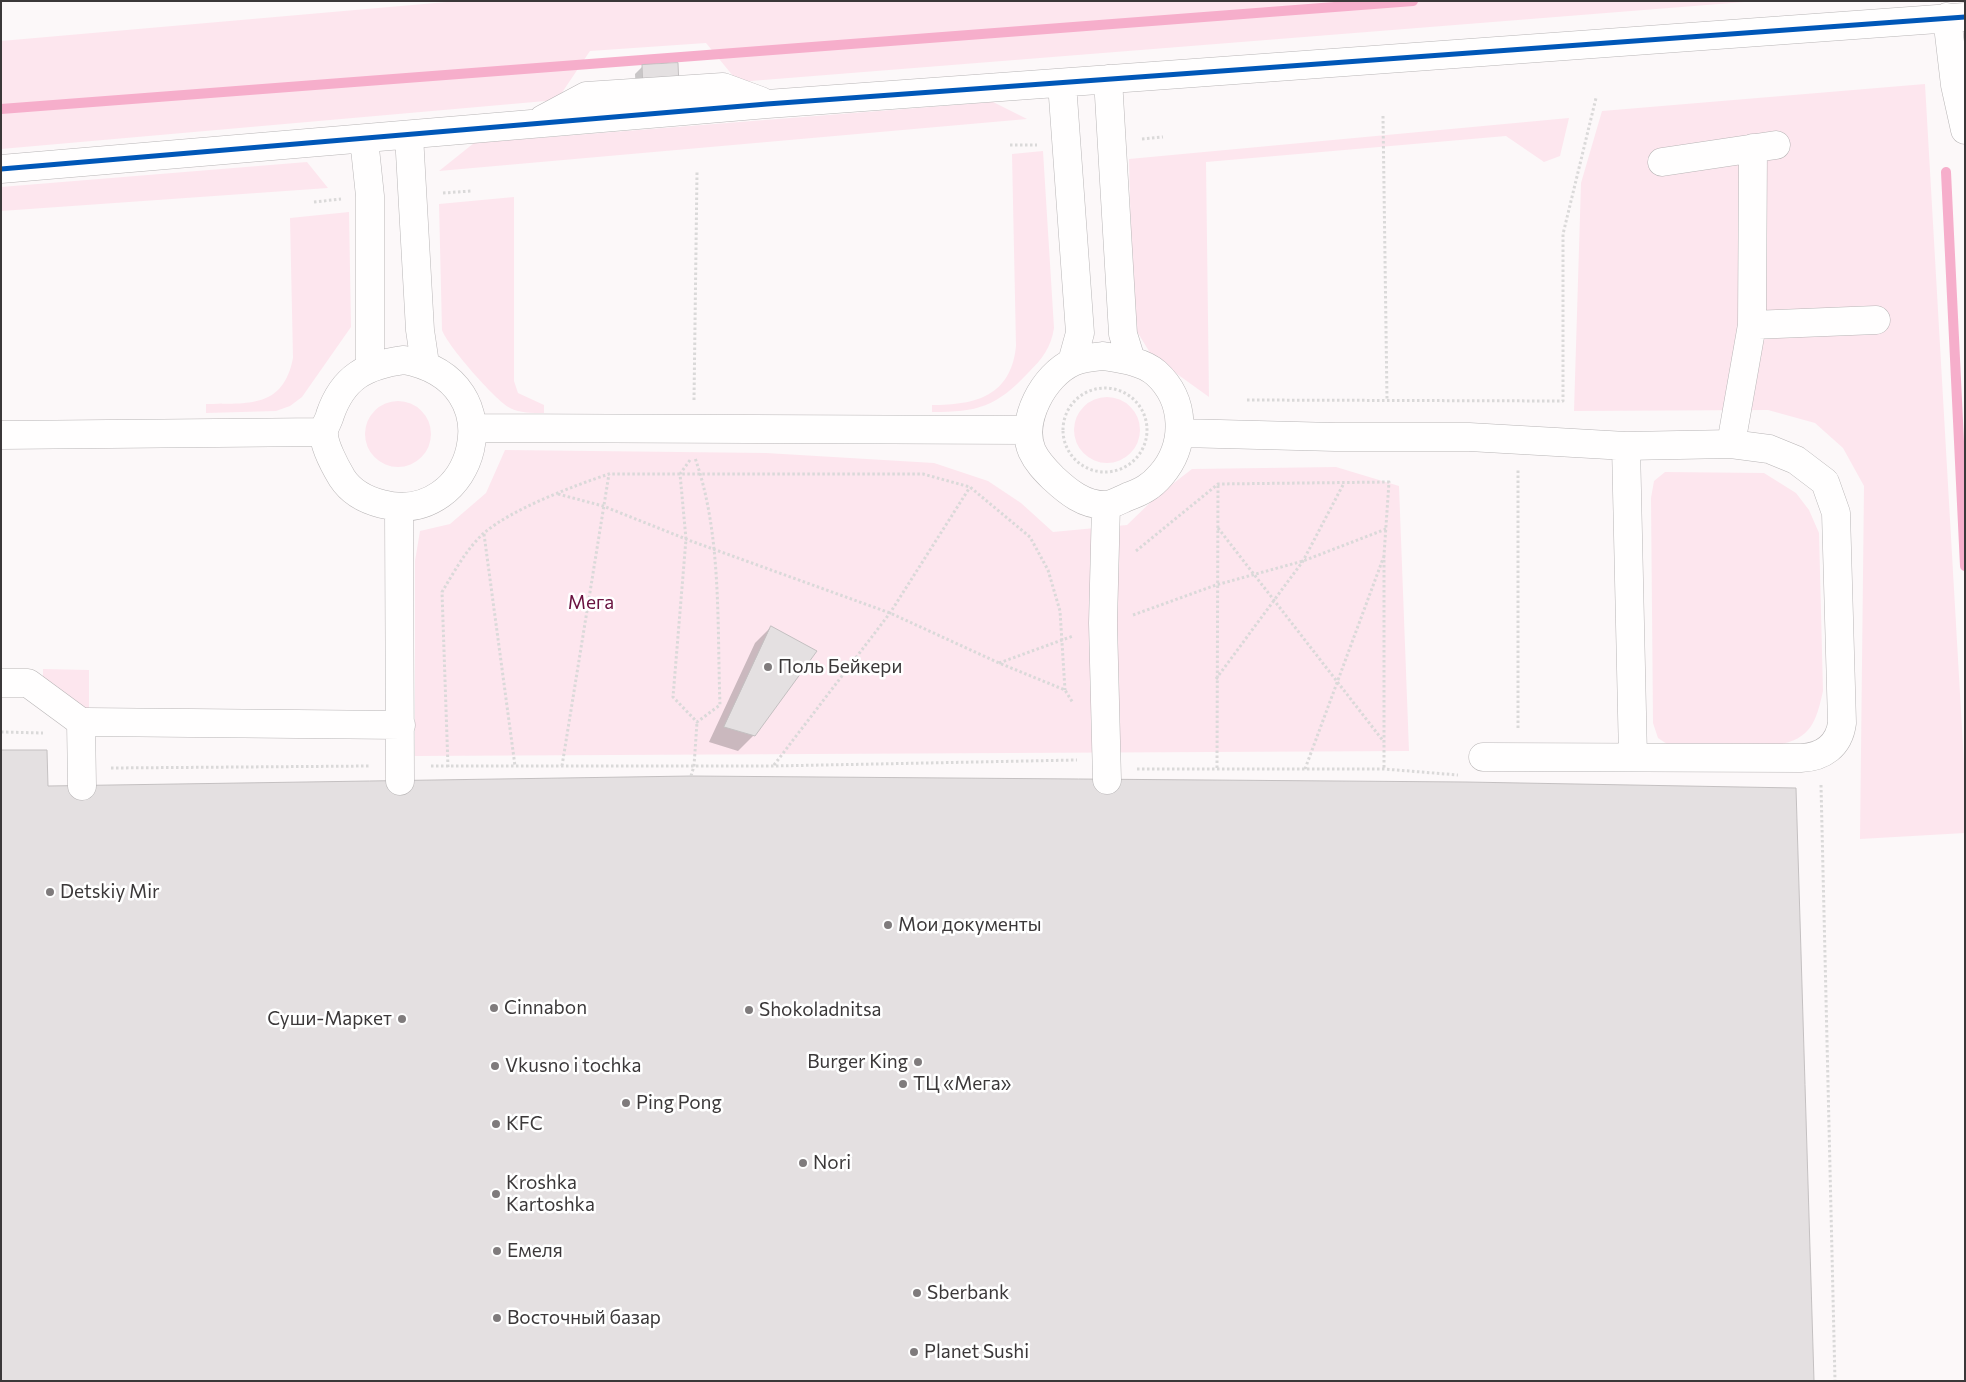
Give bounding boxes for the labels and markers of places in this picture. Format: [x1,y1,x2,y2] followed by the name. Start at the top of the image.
[778,656,902,678] place label: Поль Бейкери
[762,661,774,673] marker: Поль Бейкери
[60,881,160,903] place label: Detskiy Mir
[44,886,56,898] marker: Detskiy Mir
[898,914,1041,936] place label: Мои документы
[882,919,894,931] marker: Мои документы
[504,997,587,1019] place label: Cinnabon
[759,999,881,1021] place label: Shokoladnitsa
[488,1002,500,1014] marker: Cinnabon
[743,1004,755,1016] marker: Shokoladnitsa
[267,1008,392,1030] place label: Суши-Маркет
[396,1013,408,1025] marker: Суши-Маркет
[807,1051,908,1073] place label: Burger King
[505,1055,642,1077] place label: Vkusno i tochka
[912,1056,924,1068] marker: Burger King
[489,1060,501,1072] marker: Vkusno i tochka
[913,1073,1011,1095] place label: ТЦ «Мега»
[897,1078,909,1090] marker: ТЦ «Мега»
[636,1092,722,1114] place label: Ping Pong
[620,1097,632,1109] marker: Ping Pong
[506,1113,543,1135] place label: KFC
[490,1118,502,1130] marker: KFC
[813,1152,851,1174] place label: Nori
[797,1157,809,1169] marker: Nori
[506,1172,595,1216] place label: Kroshka Kartoshka
[490,1188,502,1200] marker: Kroshka Kartoshka
[507,1240,563,1262] place label: Емеля
[491,1245,503,1257] marker: Емеля
[927,1282,1009,1304] place label: Sberbank
[911,1287,923,1299] marker: Sberbank
[507,1307,661,1329] place label: Восточный базар
[491,1312,503,1324] marker: Восточный базар
[924,1341,1029,1363] place label: Planet Sushi
[908,1346,920,1358] marker: Planet Sushi

